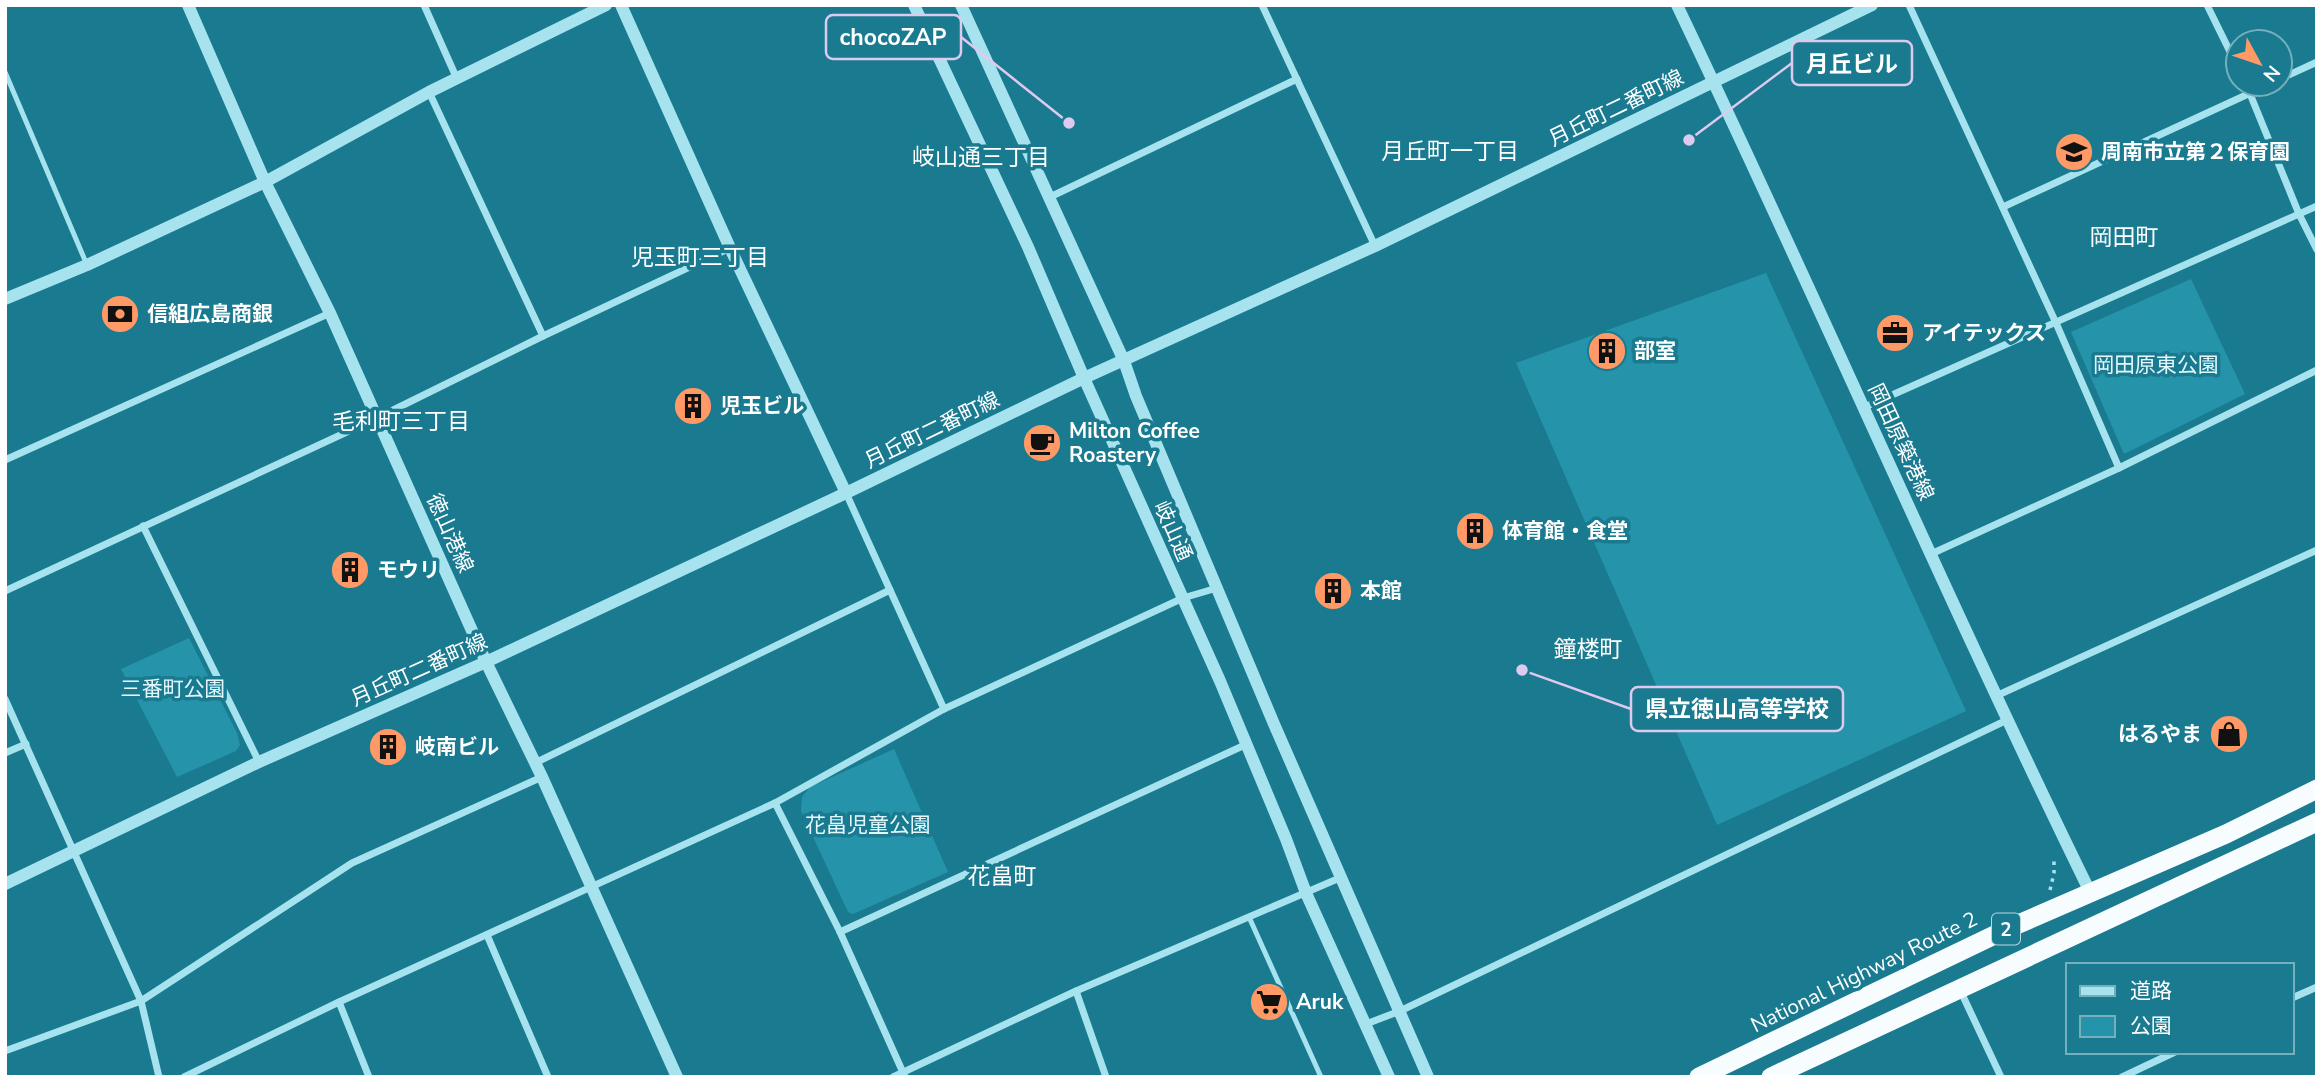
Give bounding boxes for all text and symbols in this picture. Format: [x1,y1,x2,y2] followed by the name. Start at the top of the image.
[826,15,961,59] callout: chocoZAP
[839,22,947,53] text: chocoZAP
[2224,28,2294,98] north arrow
[1792,41,1912,85] callout: 月丘ビル
[1806,49,1898,80] text: 月丘ビル
[2257,59,2286,87] text: N
[1544,63,1688,153] street label: 月丘町二番町線
[2053,131,2095,173] school or university icon: 周南市立第２保育園
[1381,136,1519,167] district label: 月丘町一丁目
[2101,138,2290,166] place label: 周南市立第２保育園
[912,142,1050,173] district label: 岐山通三丁目
[2090,222,2159,253] district label: 岡田町
[631,242,769,273] district label: 児玉町三丁目
[99,293,141,335] bank icon: 信組広島商銀
[147,300,273,328] place label: 信組広島商銀
[1874,312,1916,354] office icon: アイテックス
[1922,319,2046,347] place label: アイテックス
[1586,330,1628,372] building icon: 部室
[1634,337,1676,365] place label: 部室
[2093,351,2219,379] park label: 岡田原東公園
[1862,379,1940,505] street label: 岡田原築港線
[672,385,714,427] building icon: 児玉ビル
[860,385,1004,475] street label: 月丘町二番町線
[720,392,804,420] place label: 児玉ビル
[332,406,470,437] district label: 毛利町三丁目
[1069,417,1200,469] place label: Milton Coffee Roastery
[1021,422,1063,464] cafe icon: Milton Coffee Roastery
[420,489,480,577] street label: 徳山港線
[1147,497,1199,565] street label: 岐山通
[1454,510,1496,552] building icon: 体育館・食堂
[1502,517,1628,545] place label: 体育館・食堂
[329,549,371,591] building icon: モウリ
[377,556,440,584] place label: モウリ
[1312,570,1354,612] building icon: 本館
[1360,577,1402,605] place label: 本館
[346,627,492,713] street label: 月丘町二番町線
[1554,634,1623,665] district label: 鐘楼町
[121,675,226,703] park label: 三番町公園
[1631,687,1843,731] callout: 県立徳山高等学校
[1645,694,1829,725] text: 県立徳山高等学校
[2208,713,2250,755] shop icon: はるやま
[2118,720,2202,748] place label: はるやま
[367,726,409,768] building icon: 岐南ビル
[415,733,499,761] place label: 岐南ビル
[805,811,931,839] park label: 花畠児童公園
[968,861,1037,892] district label: 花畠町
[1746,905,1982,1039] street label: National Highway Route 2
[1992,914,2020,945] road number: 2
[2066,963,2294,1054] legend
[2130,977,2172,1005] text: 道路
[1248,981,1290,1023] supermarket icon: Aruk
[1296,988,1344,1016] place label: Aruk
[2130,1012,2172,1040] text: 公園

